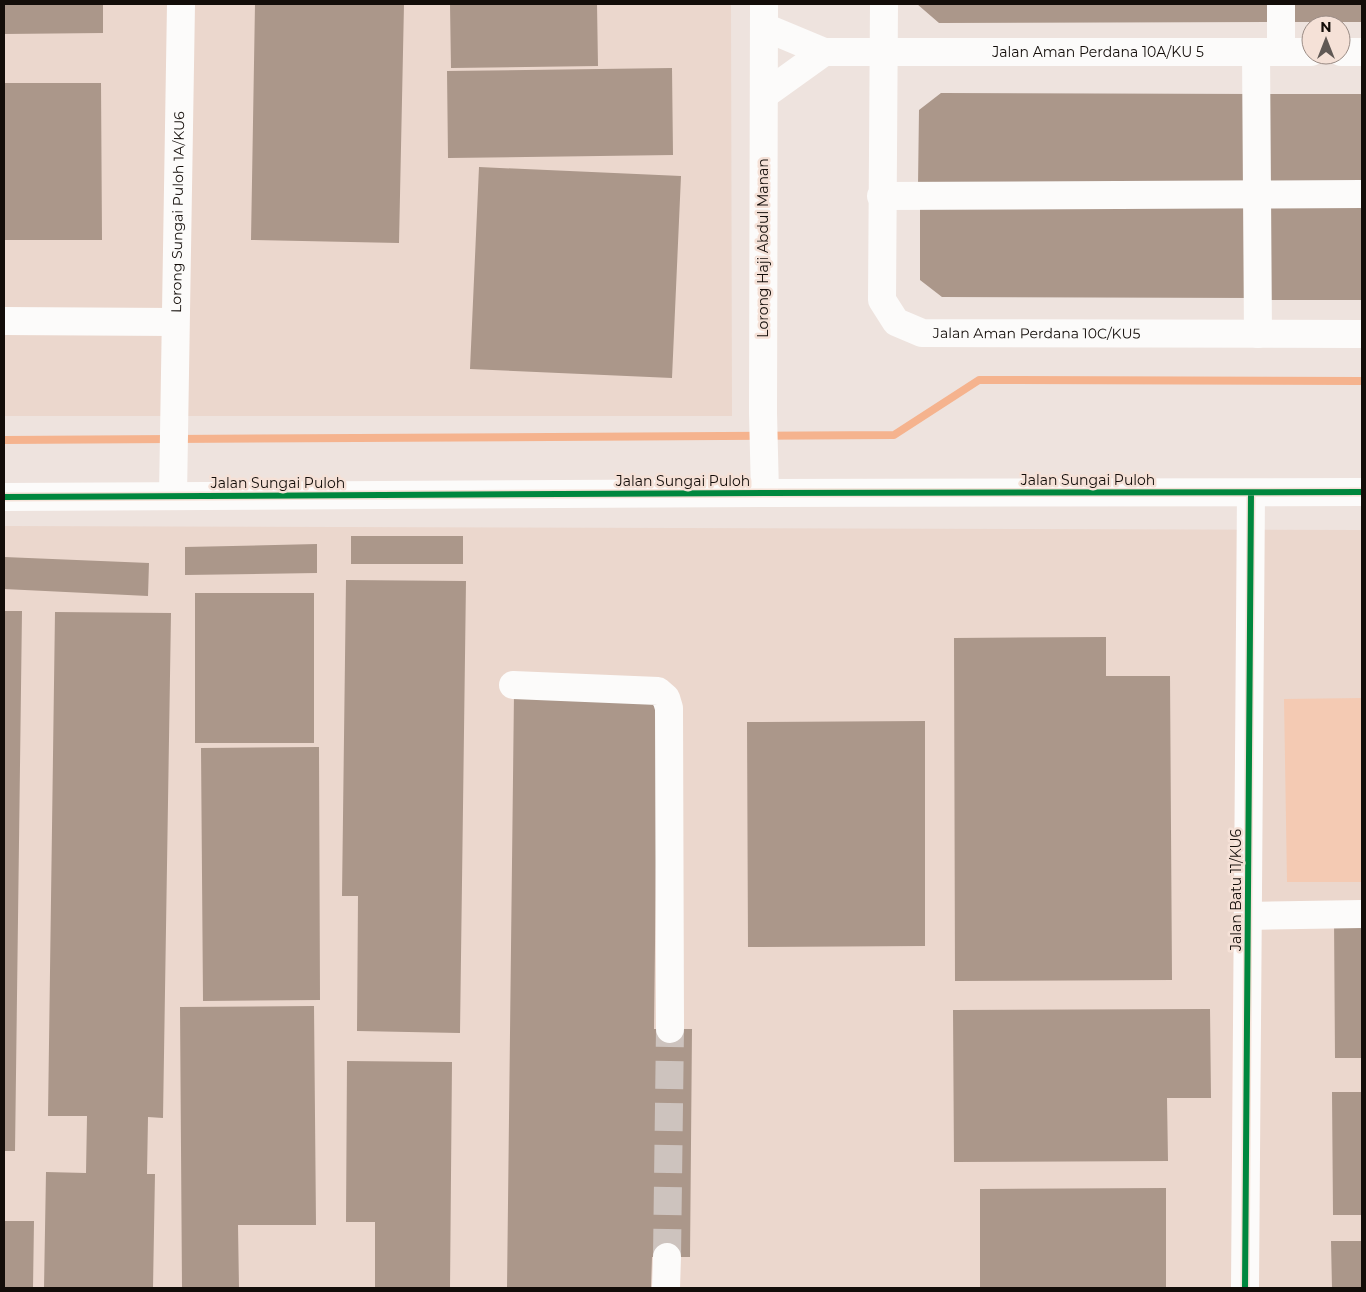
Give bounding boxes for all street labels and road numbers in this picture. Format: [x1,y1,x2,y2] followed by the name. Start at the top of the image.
[991,43,1204,61] street label: Jalan Aman Perdana 10A/KU 5
[167,111,188,313] street label: Lorong Sungai Puloh 1A/KU6
[754,158,772,338] street label: Lorong Haji Abdul Manan
[932,324,1141,342] street label: Jalan Aman Perdana 10C/KU5
[1020,471,1155,489] street label: Jalan Sungai Puloh
[615,472,750,490] street label: Jalan Sungai Puloh
[210,474,345,492] street label: Jalan Sungai Puloh
[1227,828,1245,952] street label: Jalan Batu 11/KU6

